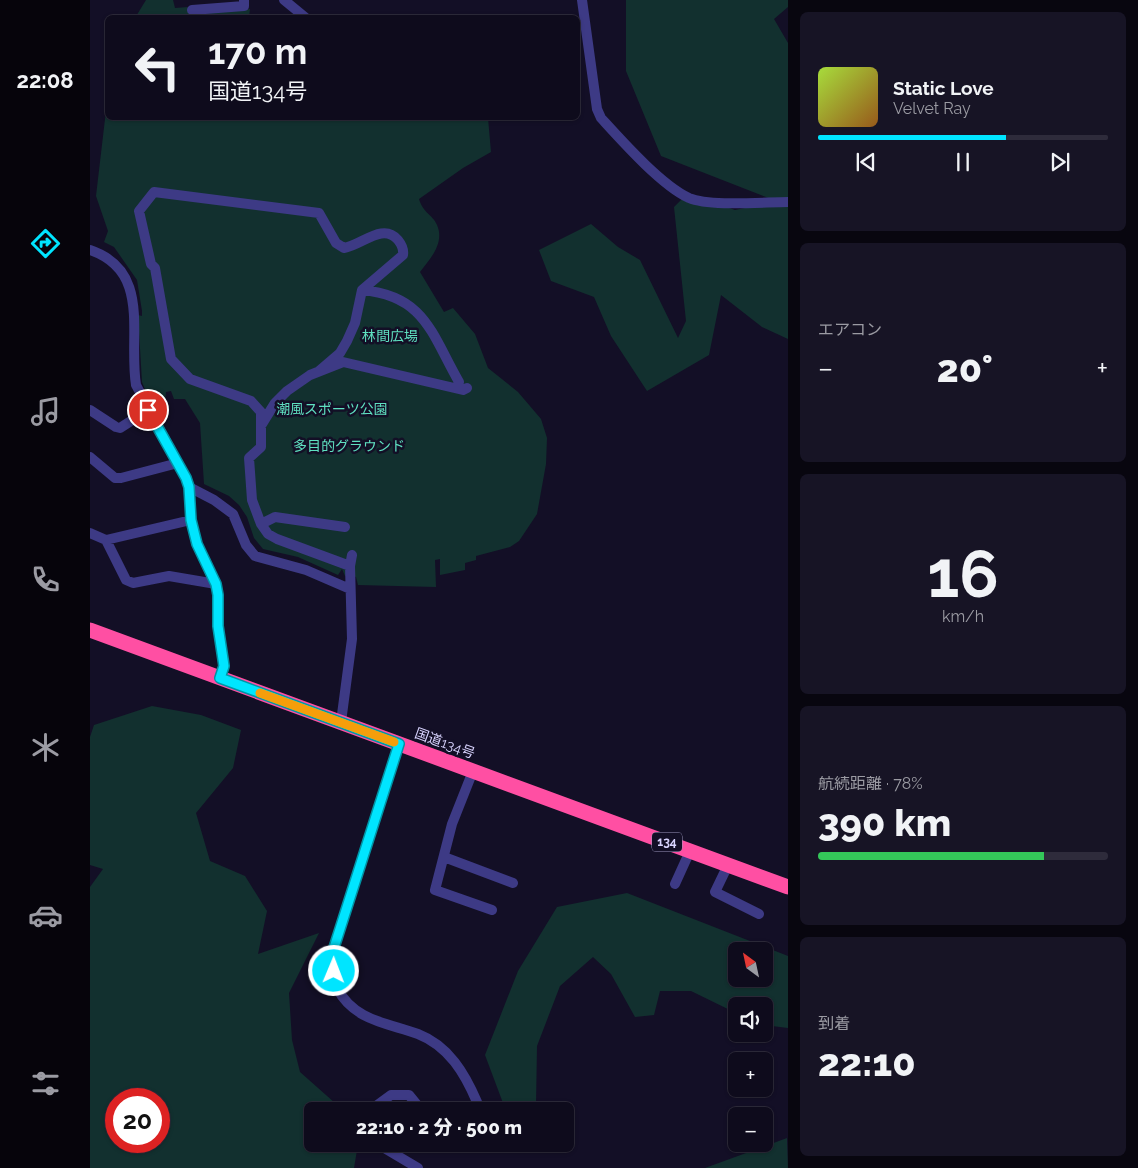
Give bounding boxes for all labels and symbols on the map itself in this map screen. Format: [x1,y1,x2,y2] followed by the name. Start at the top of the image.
[362,328,418,344] park label: 林間広場
[127,389,169,431] pin
[276,401,388,417] park label: 潮風スポーツ公園
[293,438,405,454] park label: 多目的グラウンド
[413,725,477,761] street label: 国道134号
[652,832,682,852] road number: 134
[728,942,772,988] north arrow
[307,944,359,996] position arrow
[105,1088,170,1153] speed limit sign: 20

